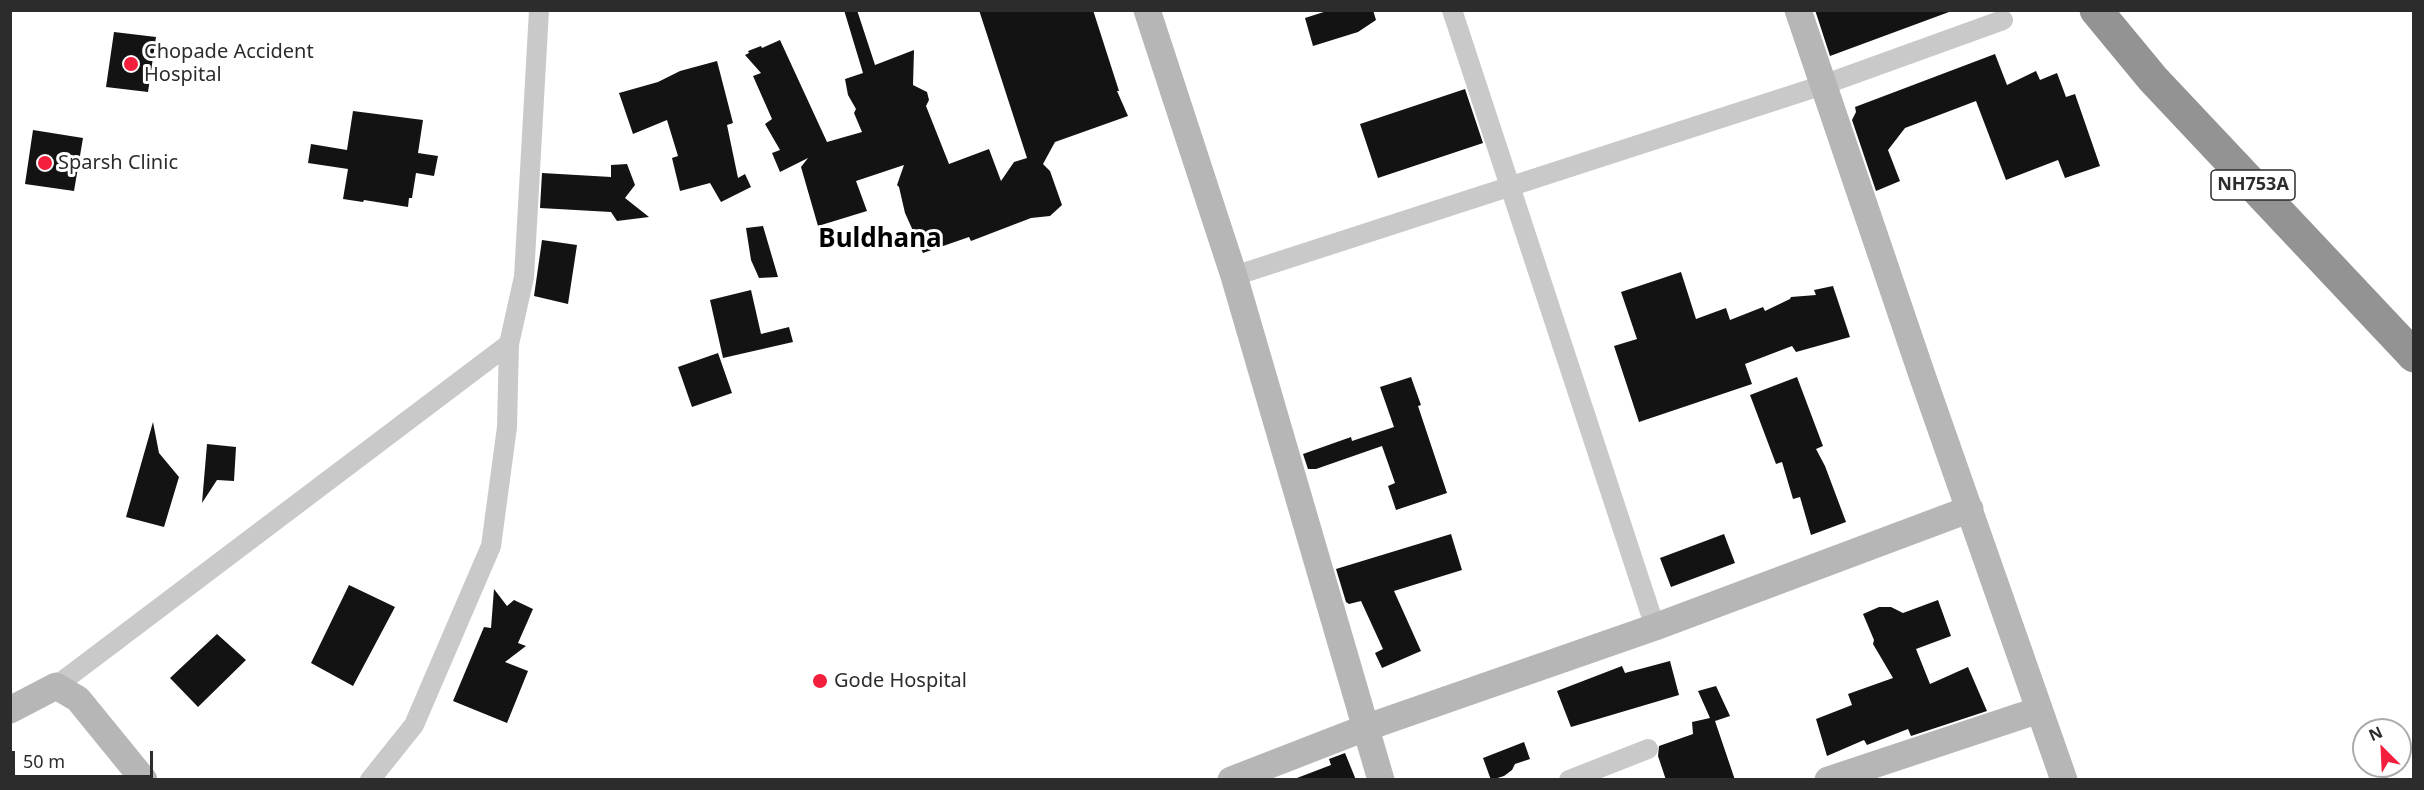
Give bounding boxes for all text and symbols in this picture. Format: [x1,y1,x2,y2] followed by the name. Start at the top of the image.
[144,40,314,87] place label: Chopade Accident Hospital
[122,55,140,73] marker: Chopade Accident Hospital
[58,151,178,175] place label: Sparsh Clinic
[36,154,54,172] marker: Sparsh Clinic
[2211,170,2295,200] road number: NH753A
[818,224,942,256] district label: Buldhana
[834,669,967,693] place label: Gode Hospital
[811,672,829,690] marker: Gode Hospital
[2352,718,2412,778] north arrow
[2365,721,2386,746] text: N
[15,739,156,777] scale bar
[23,749,65,773] text: 50 m

